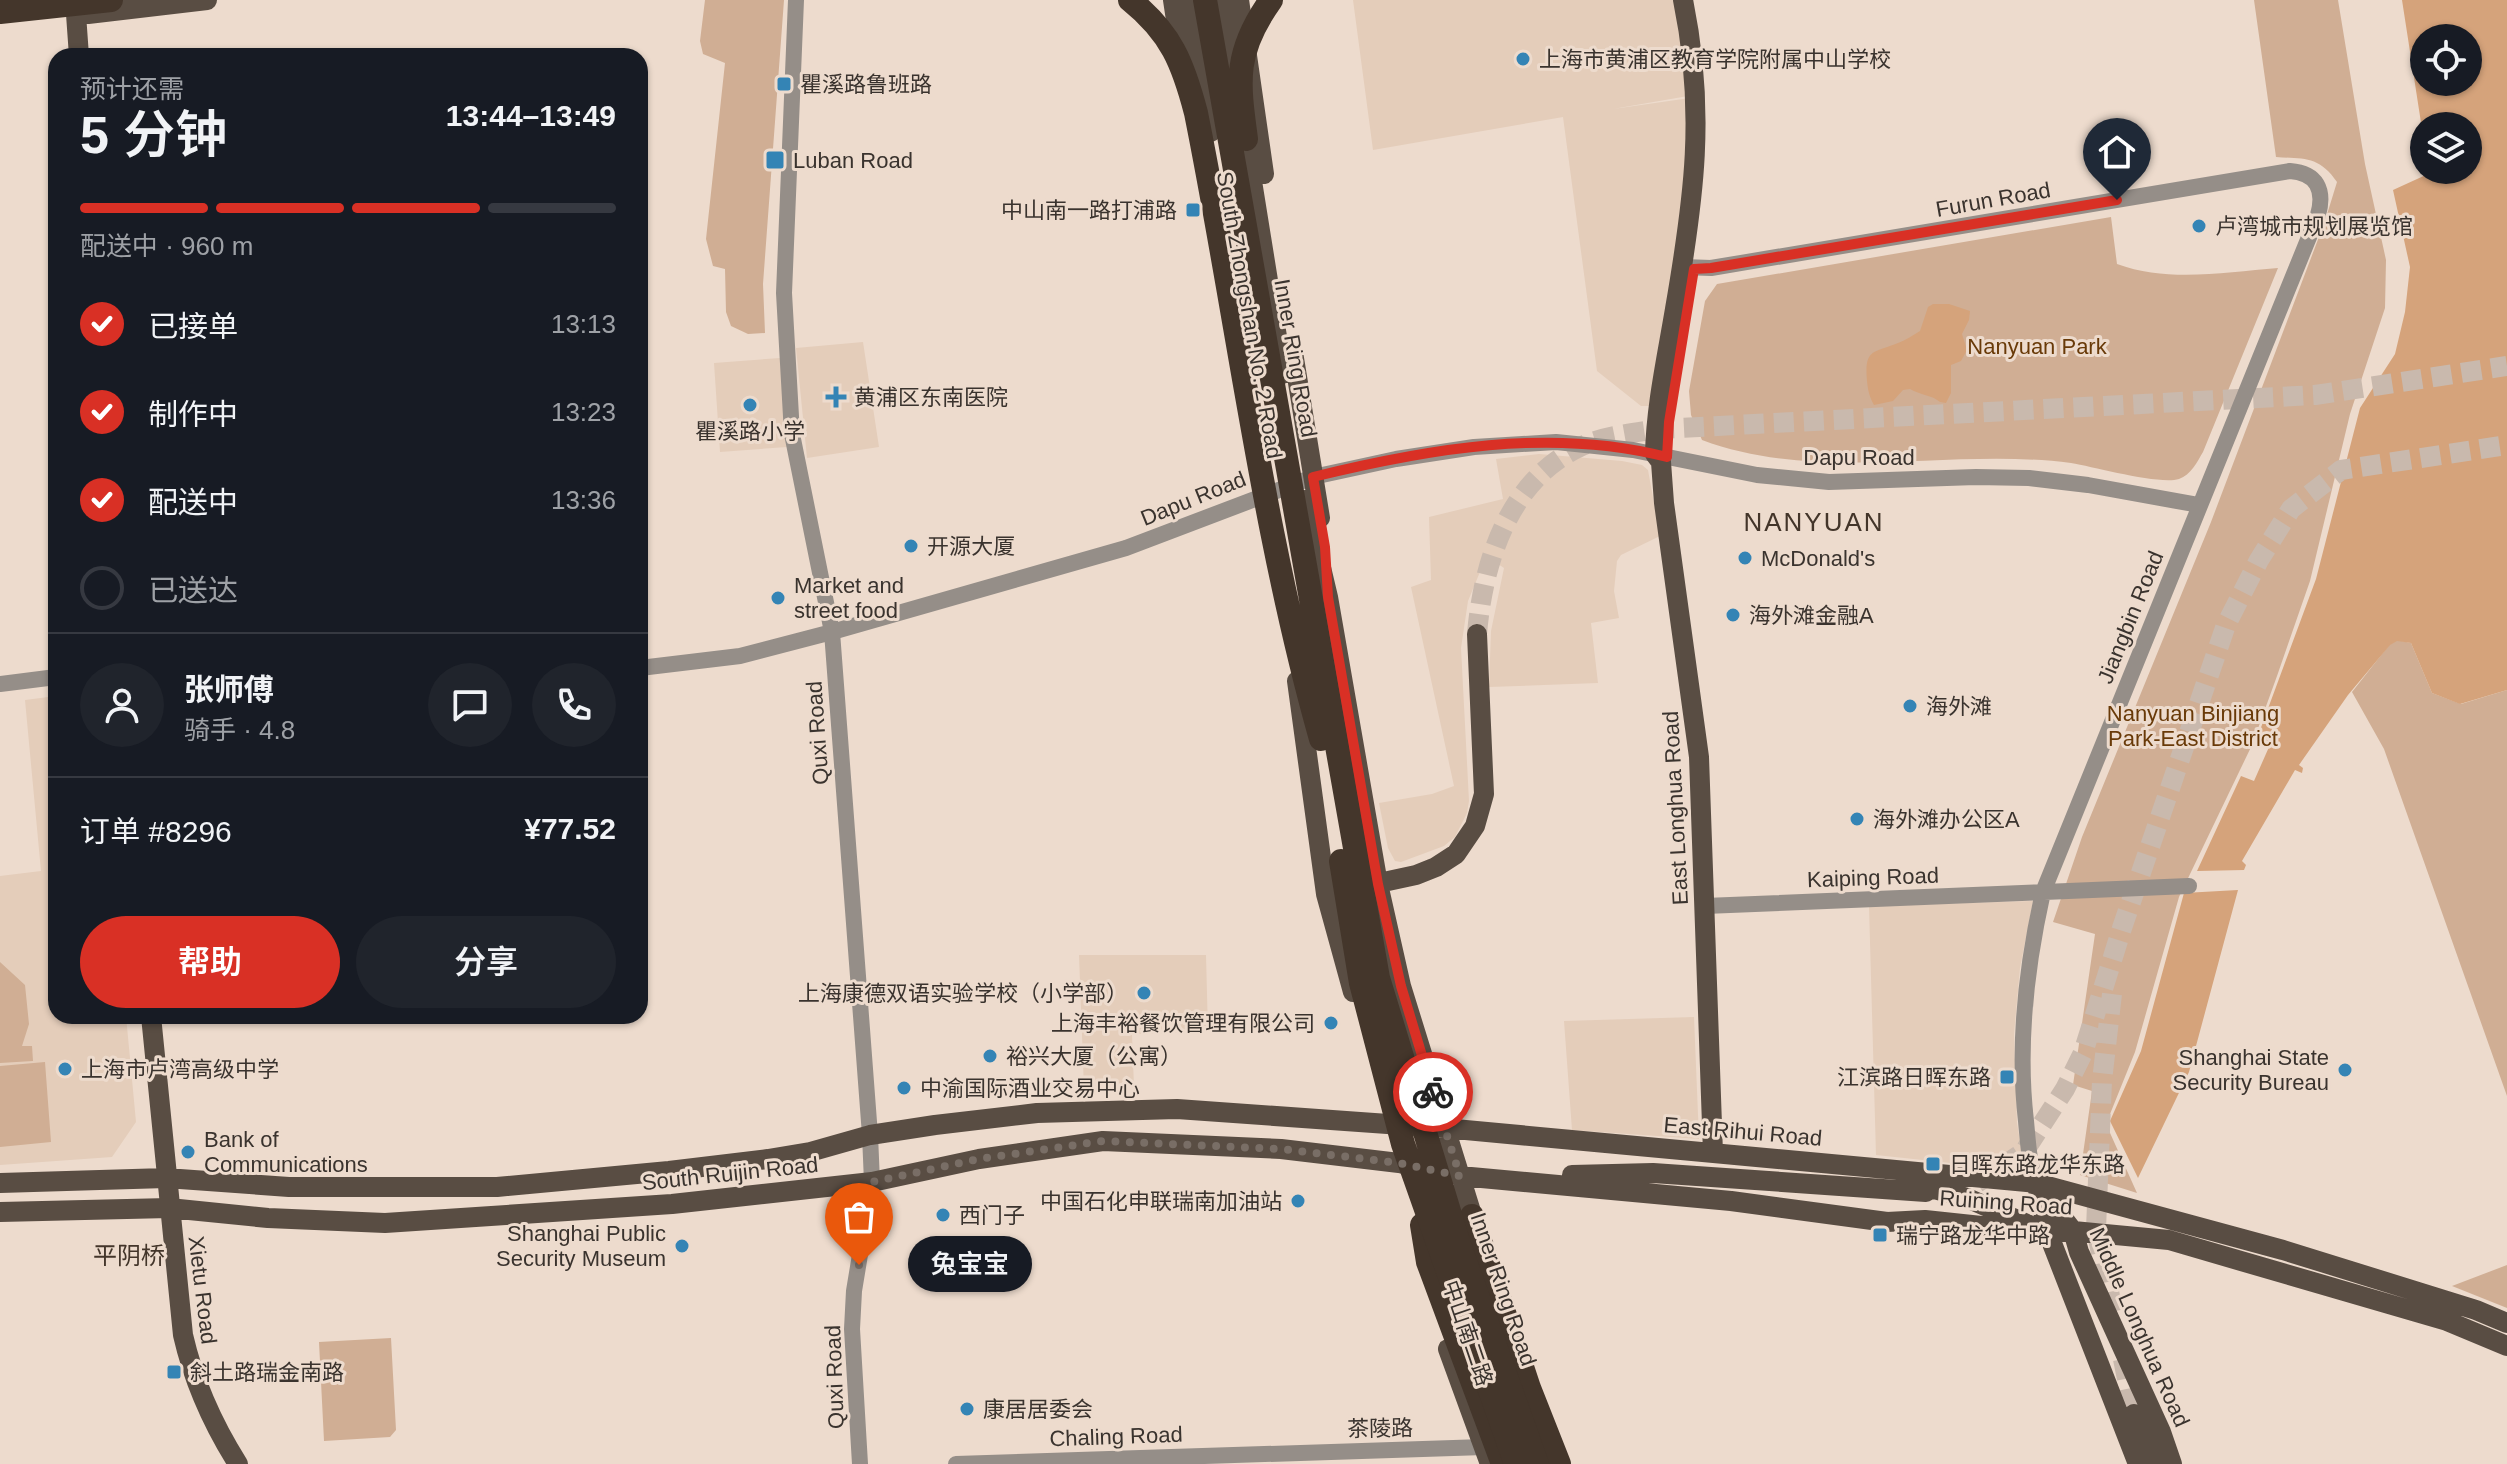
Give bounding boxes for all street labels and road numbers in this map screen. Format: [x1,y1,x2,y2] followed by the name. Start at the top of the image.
[1212,170,1287,461] street label: South Zhongshan No. 2 Road
[1934,177,2052,222] street label: Furun Road
[1269,277,1322,439] street label: Inner Ring Road
[1803,445,1915,470] street label: Dapu Road
[1137,466,1249,531] street label: Dapu Road
[2093,547,2168,687] street label: Jiangbin Road
[801,680,834,786] street label: Quxi Road
[1658,710,1693,906] street label: East Longhua Road
[1807,863,1939,892] street label: Kaiping Road
[1663,1112,1823,1151] street label: East Rihui Road
[641,1152,820,1195] street label: South Ruijin Road
[1939,1185,2073,1220] street label: Ruining Road
[1466,1209,1541,1369] street label: Inner Ring Road
[2084,1224,2195,1431] street label: Middle Longhua Road
[183,1235,222,1346] street label: Xietu Road
[1438,1277,1497,1389] street label: 中山南二路
[820,1325,849,1429] street label: Quxi Road
[1347,1415,1413,1442] street label: 茶陵路
[1049,1422,1183,1451] street label: Chaling Road

